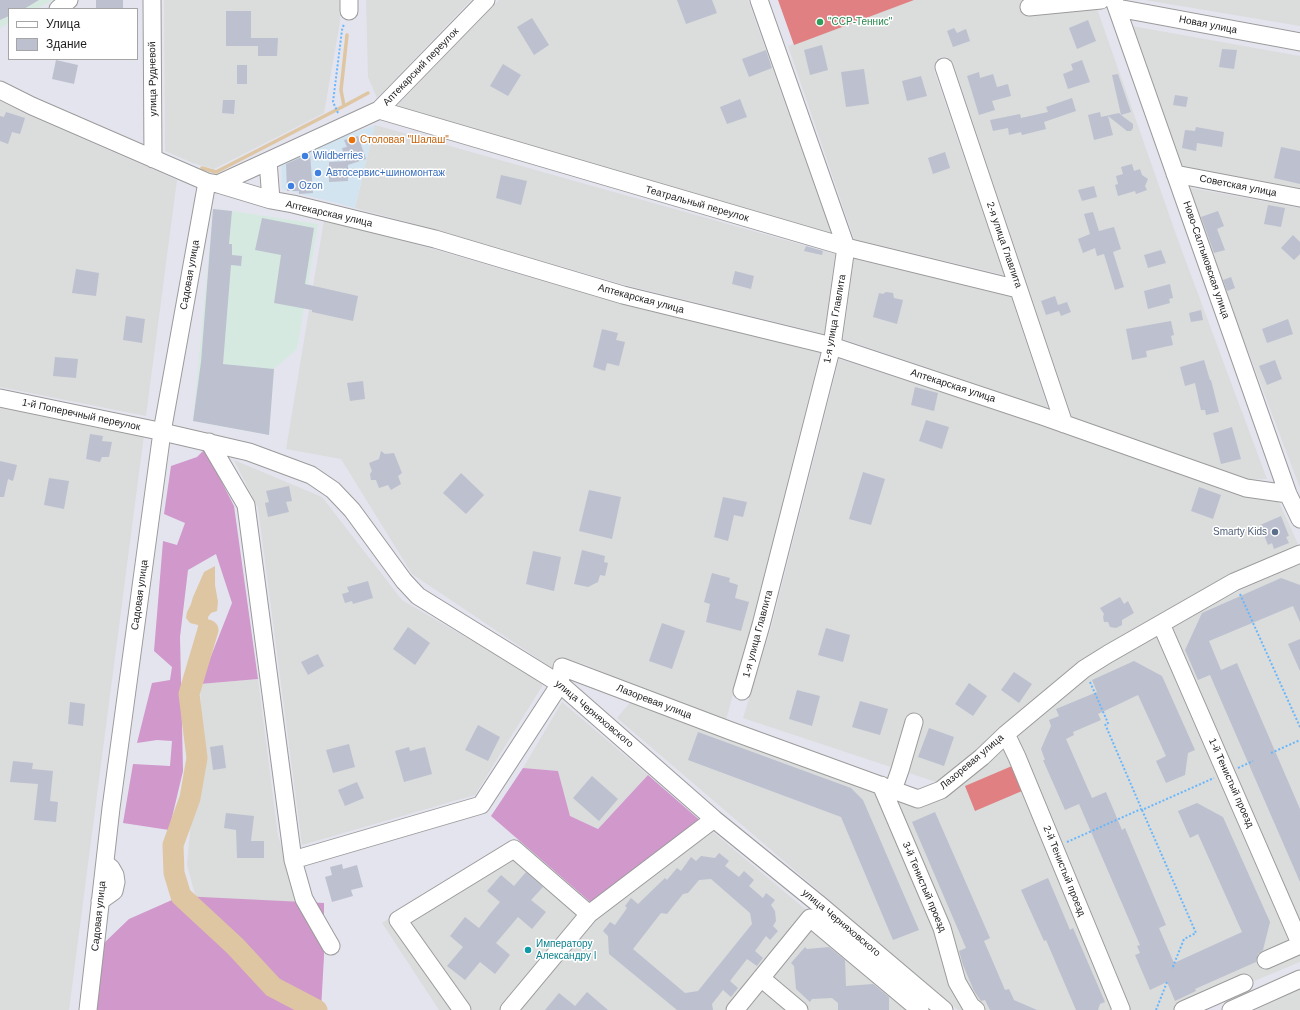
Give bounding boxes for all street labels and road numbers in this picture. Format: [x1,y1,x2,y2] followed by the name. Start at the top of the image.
[1178,13,1238,37] street label: Новая улица
[381,25,461,109] street label: Аптекарский переулок
[146,41,160,117] street label: улица Рудневой
[1198,173,1278,199] street label: Советская улица
[644,183,750,225] street label: Театральный переулок
[284,198,374,230] street label: Аптекарская улица
[984,200,1024,290] street label: 2-я улица Главлита
[1180,200,1232,320] street label: Ново-Салтыковская улица
[178,239,202,311] street label: Садовая улица
[821,274,849,364] street label: 1-я улица Главлита
[597,282,685,316] street label: Аптекарская улица
[909,367,997,405] street label: Аптекарская улица
[21,397,141,433] street label: 1-й Поперечный переулок
[129,559,151,631] street label: Садовая улица
[741,589,775,679] street label: 1-я улица Главлита
[552,678,636,750] street label: улица Черняховского
[615,682,693,722] street label: Лазоревая улица
[938,732,1006,792] street label: Лазоревая улица
[1206,736,1256,830] street label: 1-й Тенистый проезд
[1040,824,1088,918] street label: 2-й Тенистый проезд
[900,840,948,934] street label: 3-й Тенистый проезд
[89,880,109,952] street label: Садовая улица
[799,887,883,959] street label: улица Черняховского

